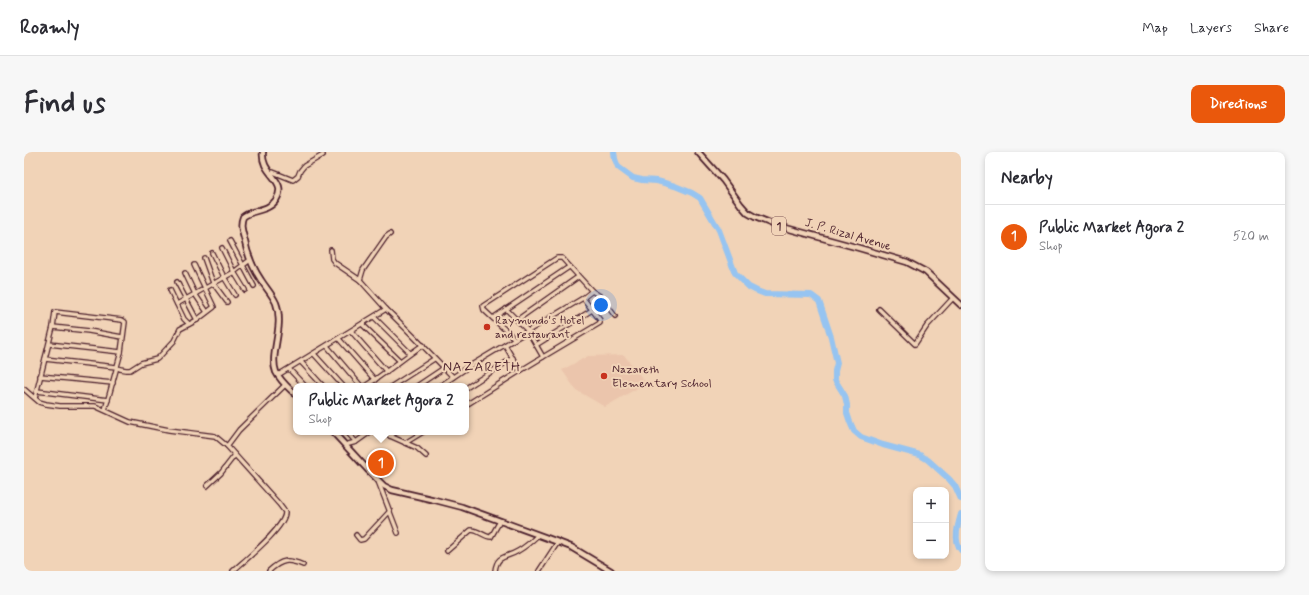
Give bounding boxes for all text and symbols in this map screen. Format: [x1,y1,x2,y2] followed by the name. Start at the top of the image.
[20,15,79,40] text: Roamly
[1142,19,1168,37] text: Map
[1190,19,1232,37] text: Layers
[1254,19,1289,37] text: Share
[1191,85,1285,123] button: Directions
[24,86,105,123] text: Find us
[1001,167,1053,189] text: Nearby
[803,215,893,255] street label: J. P. Rizal Avenue
[772,217,786,235] road number: 1
[1039,218,1184,238] text: Public Market Agora 2
[1011,228,1017,245] text: 1
[1233,228,1269,245] text: 520 m
[1039,238,1063,255] text: Shop
[591,295,611,315] your location
[495,313,585,343] place label: Raymundo's Hotel and restaurant
[482,322,492,332] marker: Raymundo's Hotel and restaurant
[443,358,521,376] district label: NAZARETH
[612,362,712,392] place label: Nazareth Elementary School
[599,371,609,381] marker: Nazareth Elementary School
[293,383,469,435] popup
[308,391,454,411] text: Public Market Agora 2
[308,411,332,428] text: Shop
[368,448,394,478] pin: 1
[913,487,949,559] map controls
[913,487,949,523] button: +
[913,523,949,559] button: −

